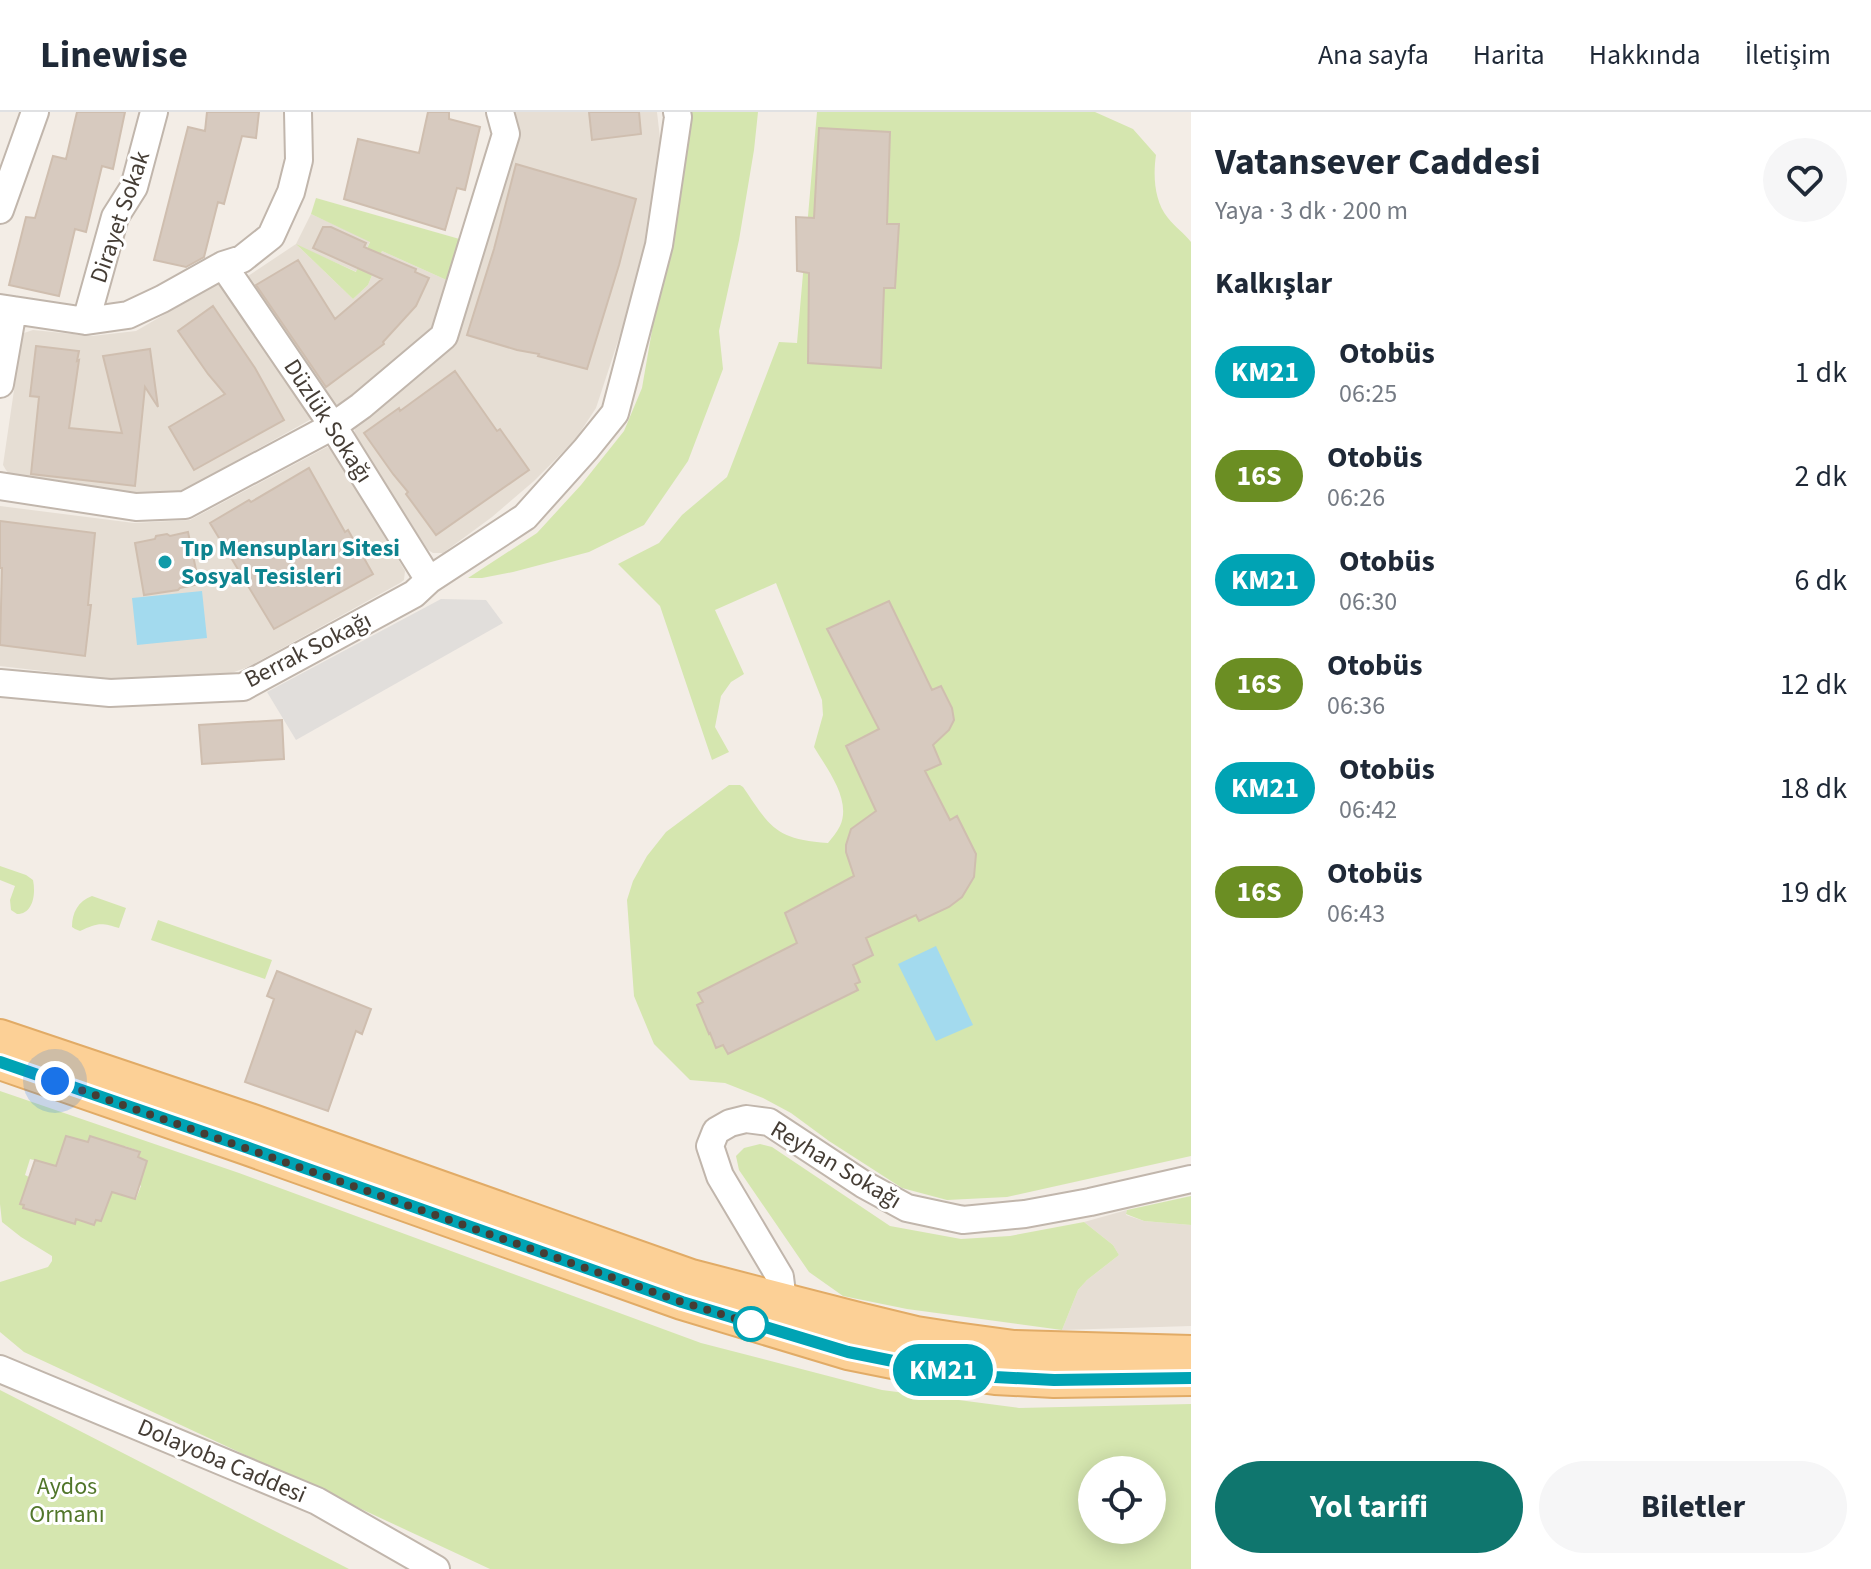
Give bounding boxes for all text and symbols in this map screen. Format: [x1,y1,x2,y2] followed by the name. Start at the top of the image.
[40,28,188,82] text: Linewise
[1318,35,1429,75] text: Ana sayfa
[1473,35,1545,75] text: Harita
[1589,35,1701,75] text: Hakkında
[1745,35,1831,75] text: İletişim
[1215,135,1541,189] text: Vatansever Caddesi
[1763,138,1847,222] button: heart
[81,146,159,288] street label: Dirayet Sokak
[1215,192,1408,229] text: Yaya · 3 dk · 200 m
[1215,262,1332,305] text: Kalkışlar
[1339,332,1435,375] text: Otobüs
[1795,351,1847,394] text: 1 dk
[275,352,381,490] street label: Düzlük Sokağı
[1231,352,1299,392] text: KM21
[1339,375,1397,412] text: 06:25
[1327,436,1423,479] text: Otobüs
[1795,455,1847,498] text: 2 dk
[1236,456,1282,496] text: 16S
[1327,479,1385,516] text: 06:26
[181,531,400,594] place label: Tıp Mensupları Sitesi Sosyal Tesisleri
[1339,540,1435,583] text: Otobüs
[156,553,174,571] marker: Tıp Mensupları Sitesi Sosyal Tesisleri
[1795,559,1847,602] text: 6 dk
[1231,560,1299,600] text: KM21
[1339,583,1397,620] text: 06:30
[238,603,378,697] street label: Berrak Sokağı
[1327,644,1423,687] text: Otobüs
[1780,663,1847,706] text: 12 dk
[1236,664,1282,704] text: 16S
[1327,687,1385,724] text: 06:36
[1339,748,1435,791] text: Otobüs
[1780,767,1847,810] text: 18 dk
[1231,768,1299,808] text: KM21
[1339,791,1397,828] text: 06:42
[1327,852,1423,895] text: Otobüs
[1780,871,1847,914] text: 19 dk
[1236,872,1282,912] text: 16S
[1327,895,1385,932] text: 06:43
[35,1061,75,1101] your location
[764,1112,908,1218] street label: Reyhan Sokağı
[734,1307,768,1341] unlabelled marker
[887,1344,999,1396] line badge: KM21
[909,1350,977,1390] text: KM21
[132,1410,312,1512] street label: Dolayoba Caddesi
[1078,1456,1166,1544] map controls
[1078,1456,1166,1544] button: locate
[1215,1461,1523,1553] button: Yol tarifi
[1539,1461,1847,1553] button: Biletler
[29,1469,105,1532] park label: Aydos Ormanı

